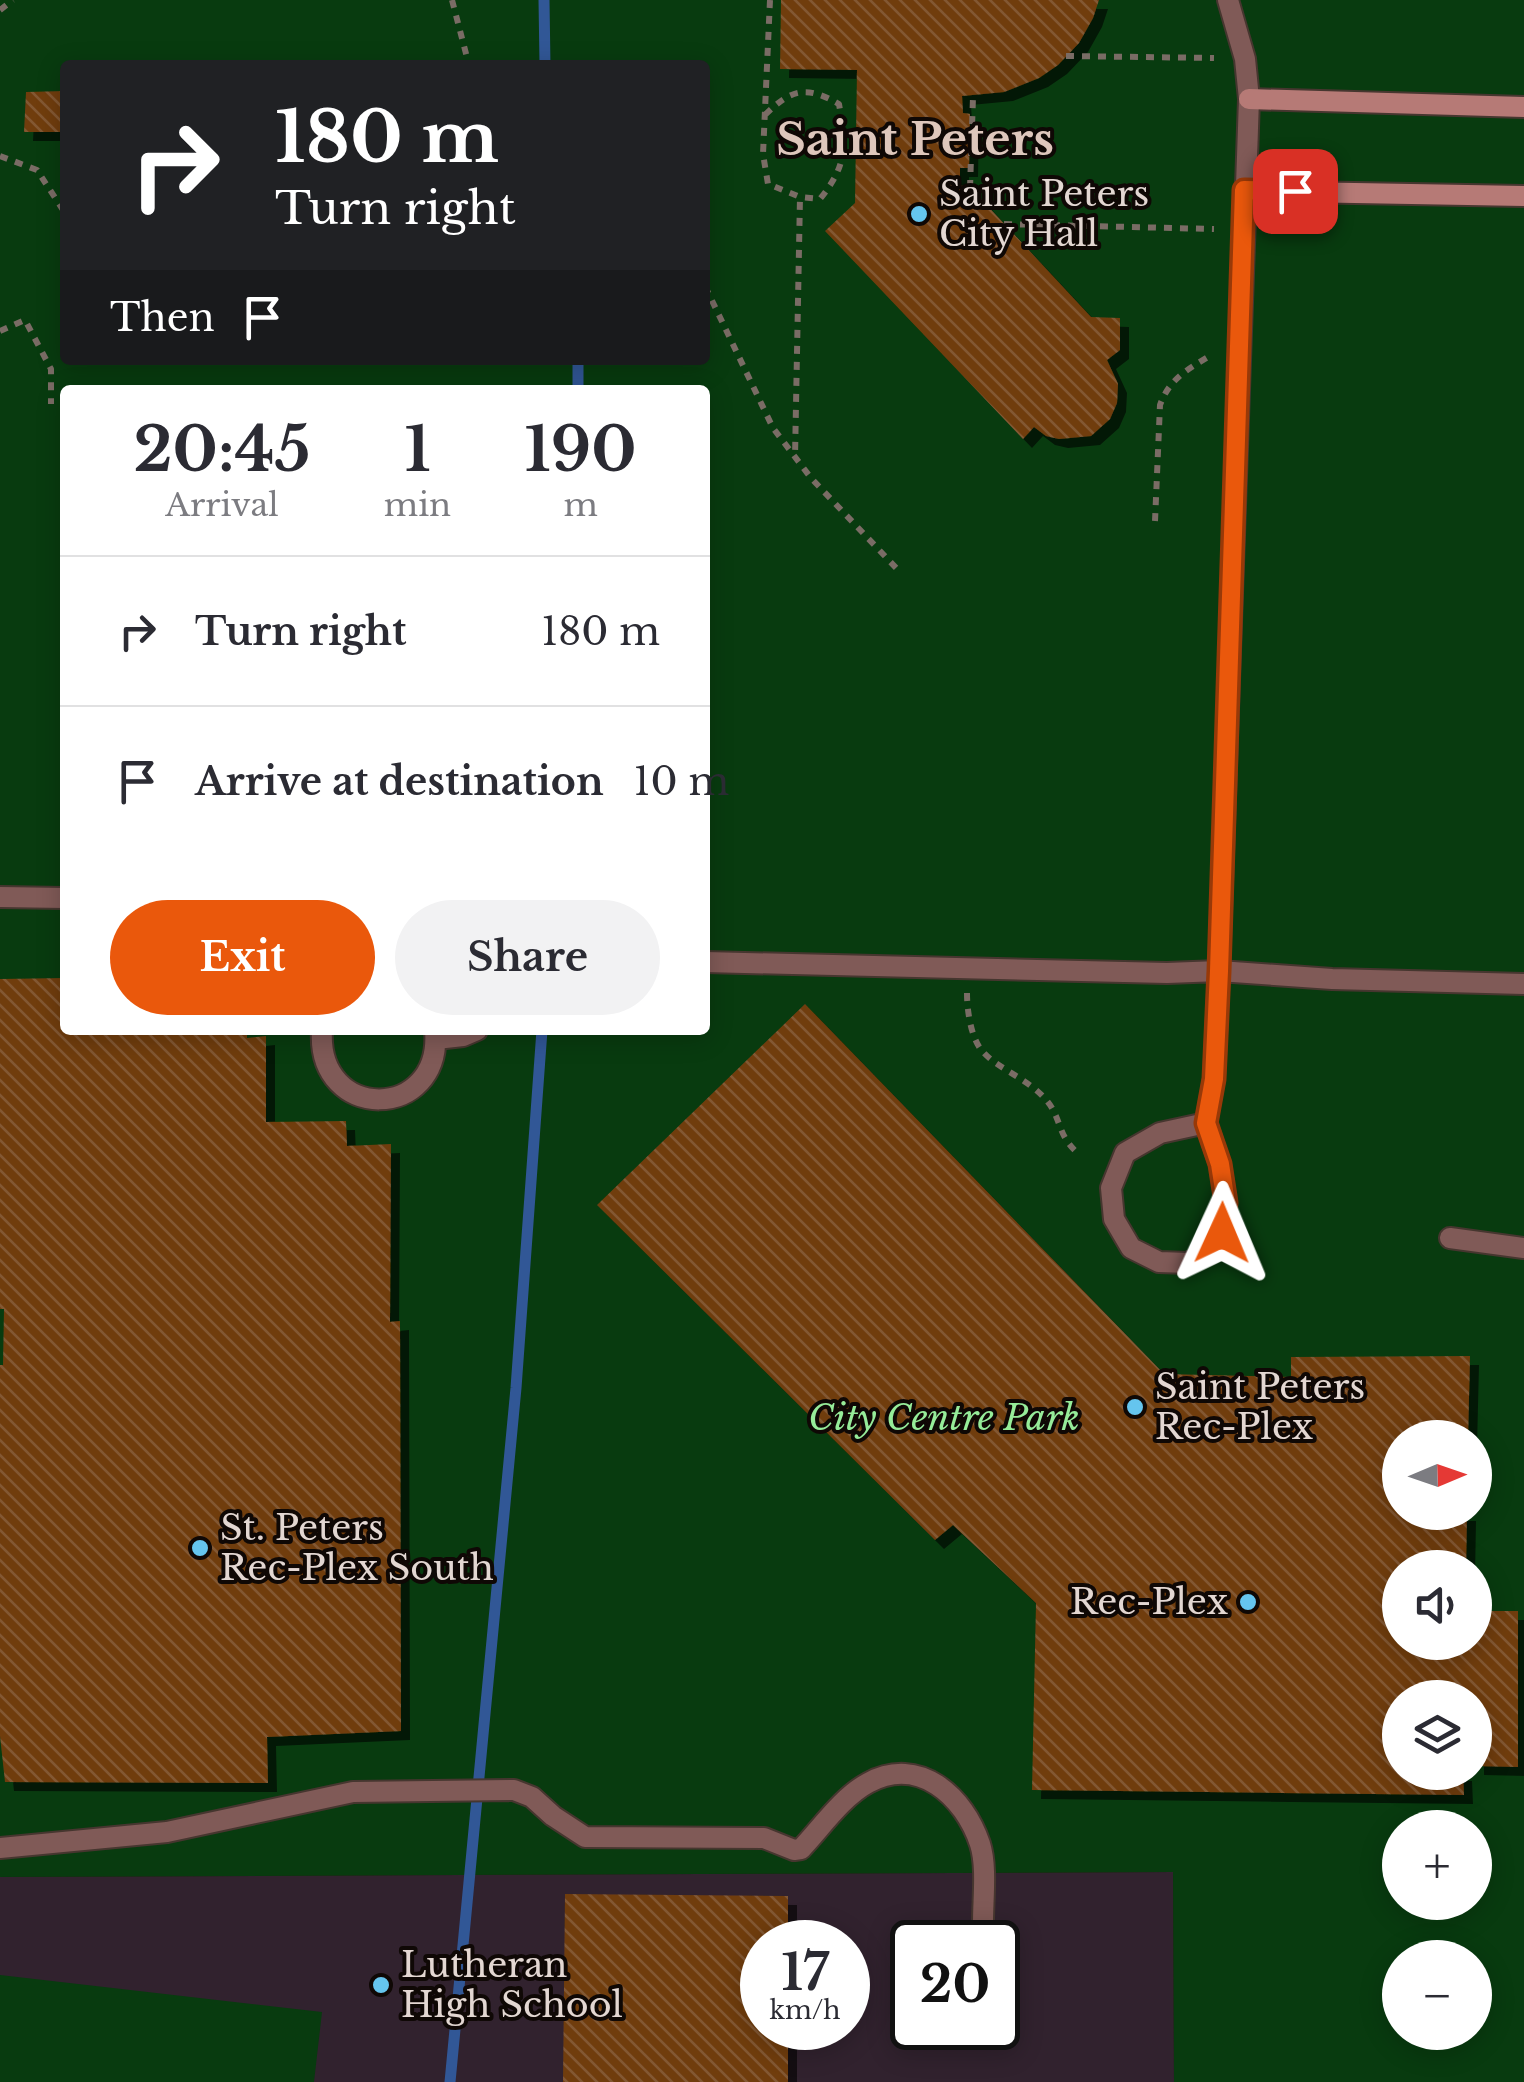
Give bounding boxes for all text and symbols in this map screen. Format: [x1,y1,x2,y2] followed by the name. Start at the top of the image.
[275,94,499,181] text: 180 m
[110,100,240,230] icon: right
[776,111,1054,167] district label: Saint Peters
[1253,149,1338,234] pin
[1268,164,1323,219] icon: arrive
[939,172,1149,255] place label: Saint Peters City Hall
[275,180,516,236] text: Turn right
[908,203,930,225] marker: Saint Peters City Hall
[235,290,290,345] icon: arrive
[110,294,215,341] text: Then
[133,413,310,487] text: 20:45
[404,413,431,487] text: 1
[525,413,637,487] text: 190
[165,485,279,525] text: Arrival
[384,485,451,525] text: min
[563,485,598,525] text: m
[110,604,165,659] icon: right
[195,608,406,655] text: Turn right
[541,608,660,655] text: 180 m
[110,754,165,809] icon: arrive
[195,758,604,805] text: Arrive at destination
[634,758,729,805] text: 10 m
[110,900,375,1015] button: Exit
[395,900,660,1015] button: Share
[1170,1181,1274,1285] position arrow
[1155,1365,1365,1448] place label: Saint Peters Rec-Plex
[808,1396,1080,1439] park label: City Centre Park
[1124,1396,1146,1418] marker: Saint Peters Rec-Plex
[1382,1420,1492,1530] north arrow
[1382,1420,1492,2050] map controls
[220,1506,494,1589] place label: St. Peters Rec-Plex South
[189,1537,211,1559] marker: St. Peters Rec-Plex South
[1382,1550,1492,1660] button: sound
[1070,1580,1228,1623] place label: Rec-Plex
[1237,1591,1259,1613] marker: Rec-Plex
[1382,1680,1492,1790] button: layers
[1382,1810,1492,1920] button: +
[890,1920,1020,2050] speed limit sign: 20
[1382,1940,1492,2050] button: −
[781,1941,829,2004] text: 17
[401,1943,623,2026] place label: Lutheran High School
[370,1974,392,1996] marker: Lutheran High School
[770,1995,840,2026] text: km/h

